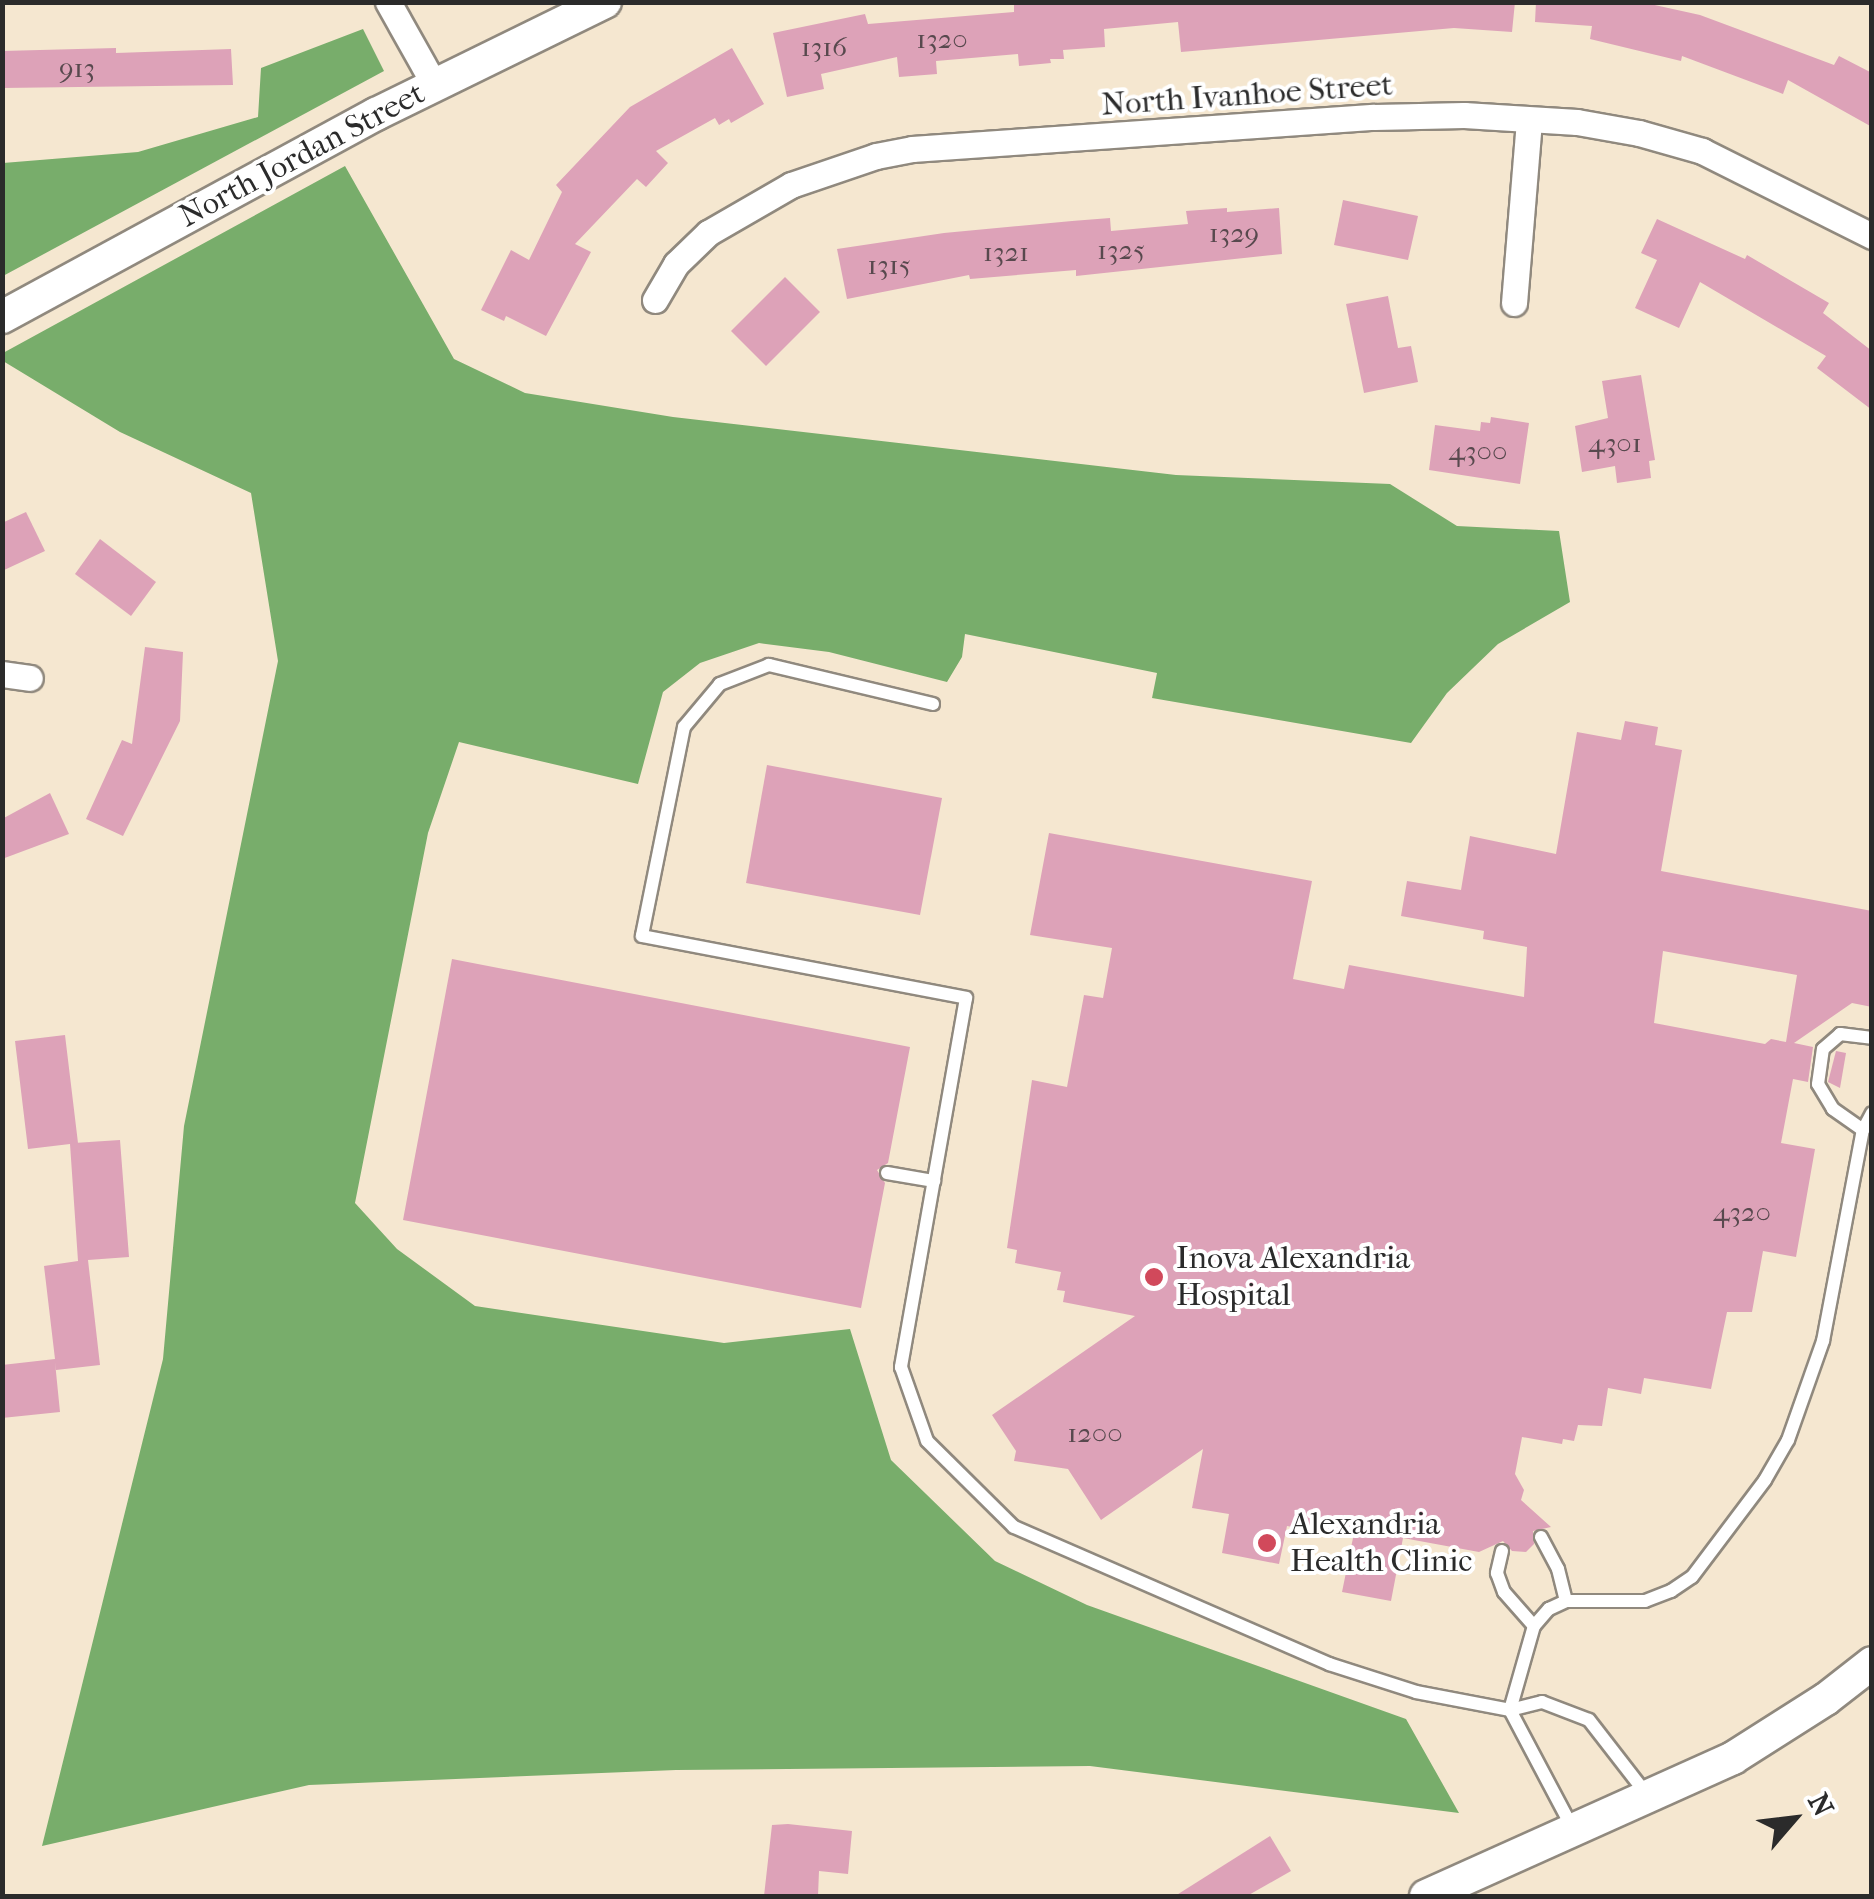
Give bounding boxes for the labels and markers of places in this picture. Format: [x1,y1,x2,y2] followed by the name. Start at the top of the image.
[1176,1240,1410,1315] place label: Inova Alexandria Hospital
[1141,1264,1167,1290] marker: Inova Alexandria Hospital
[1290,1506,1472,1581] place label: Alexandria Health Clinic
[1254,1530,1280,1556] marker: Alexandria Health Clinic

